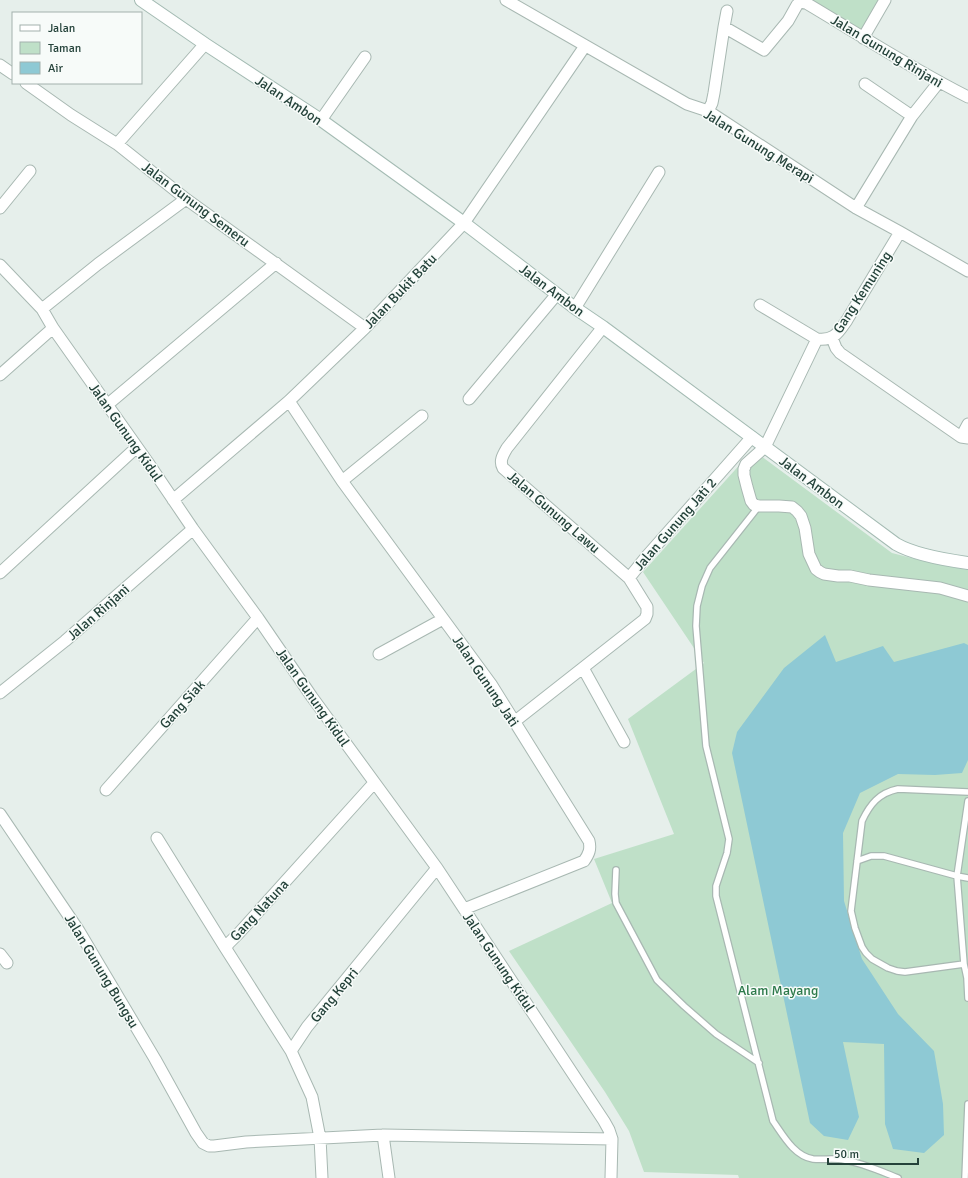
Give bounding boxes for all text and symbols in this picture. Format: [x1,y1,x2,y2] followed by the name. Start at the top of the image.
[828,11,946,91] street label: Jalan Gunung Rinjani
[12,12,142,84] legend
[48,21,75,36] text: Jalan
[48,41,81,56] text: Taman
[48,61,64,76] text: Air
[252,72,325,129] street label: Jalan Ambon
[701,106,817,187] street label: Jalan Gunung Merapi
[138,158,253,251] street label: Jalan Gunung Semeru
[830,248,895,337] street label: Gang Kemuning
[360,250,440,332] street label: Jalan Bukit Batu
[516,260,588,320] street label: Jalan Ambon
[85,380,166,485] street label: Jalan Gunung Kidul
[776,452,848,512] street label: Jalan Ambon
[504,468,603,557] street label: Jalan Gunung Lawu
[630,474,720,574] street label: Jalan Gunung Jati 2
[64,581,133,644] street label: Jalan Rinjani
[449,632,522,730] street label: Jalan Gunung Jati
[272,645,353,750] street label: Jalan Gunung Kidul
[156,676,209,732] street label: Gang Siak
[227,876,292,945] street label: Gang Natuna
[459,909,538,1015] street label: Jalan Gunung Kidul
[61,911,142,1031] street label: Jalan Gunung Bungsu
[307,965,362,1026] street label: Gang Kepri
[738,982,818,999] park label: Alam Mayang
[828,1140,918,1166] scale bar
[834,1147,859,1162] text: 50 m

